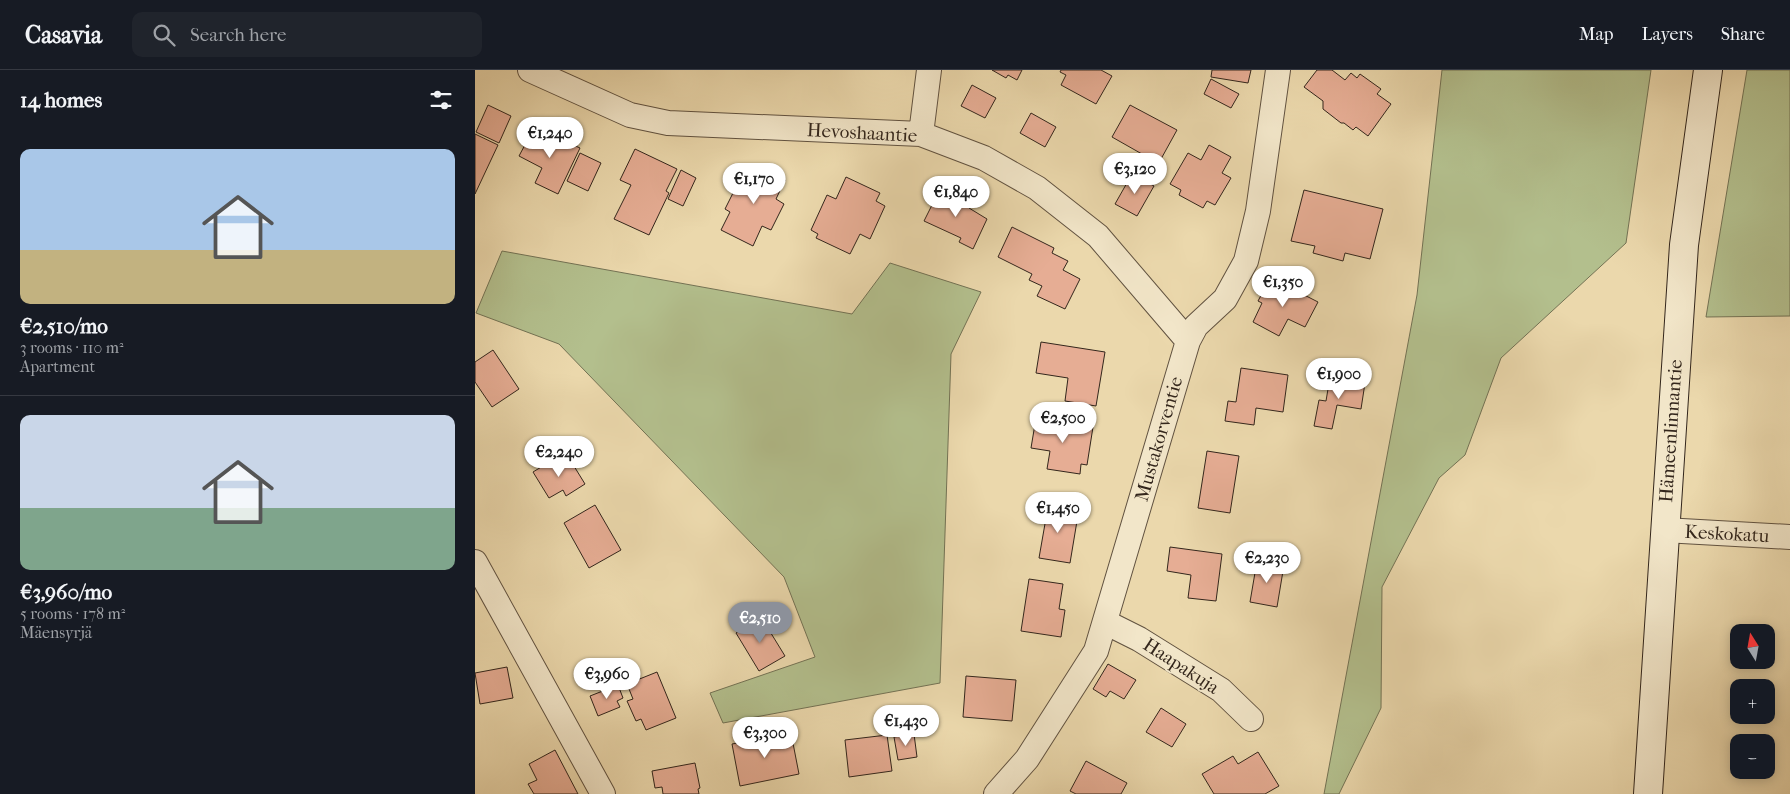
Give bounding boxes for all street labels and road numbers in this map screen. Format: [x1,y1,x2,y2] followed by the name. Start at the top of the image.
[806,119,918,147] street label: Hevoshaantie
[1655,359,1687,503] street label: Hämeenlinnantie
[1131,374,1187,504] street label: Mustakorventie
[1684,521,1770,547] street label: Keskokatu
[1139,633,1223,699] street label: Haapakuja

